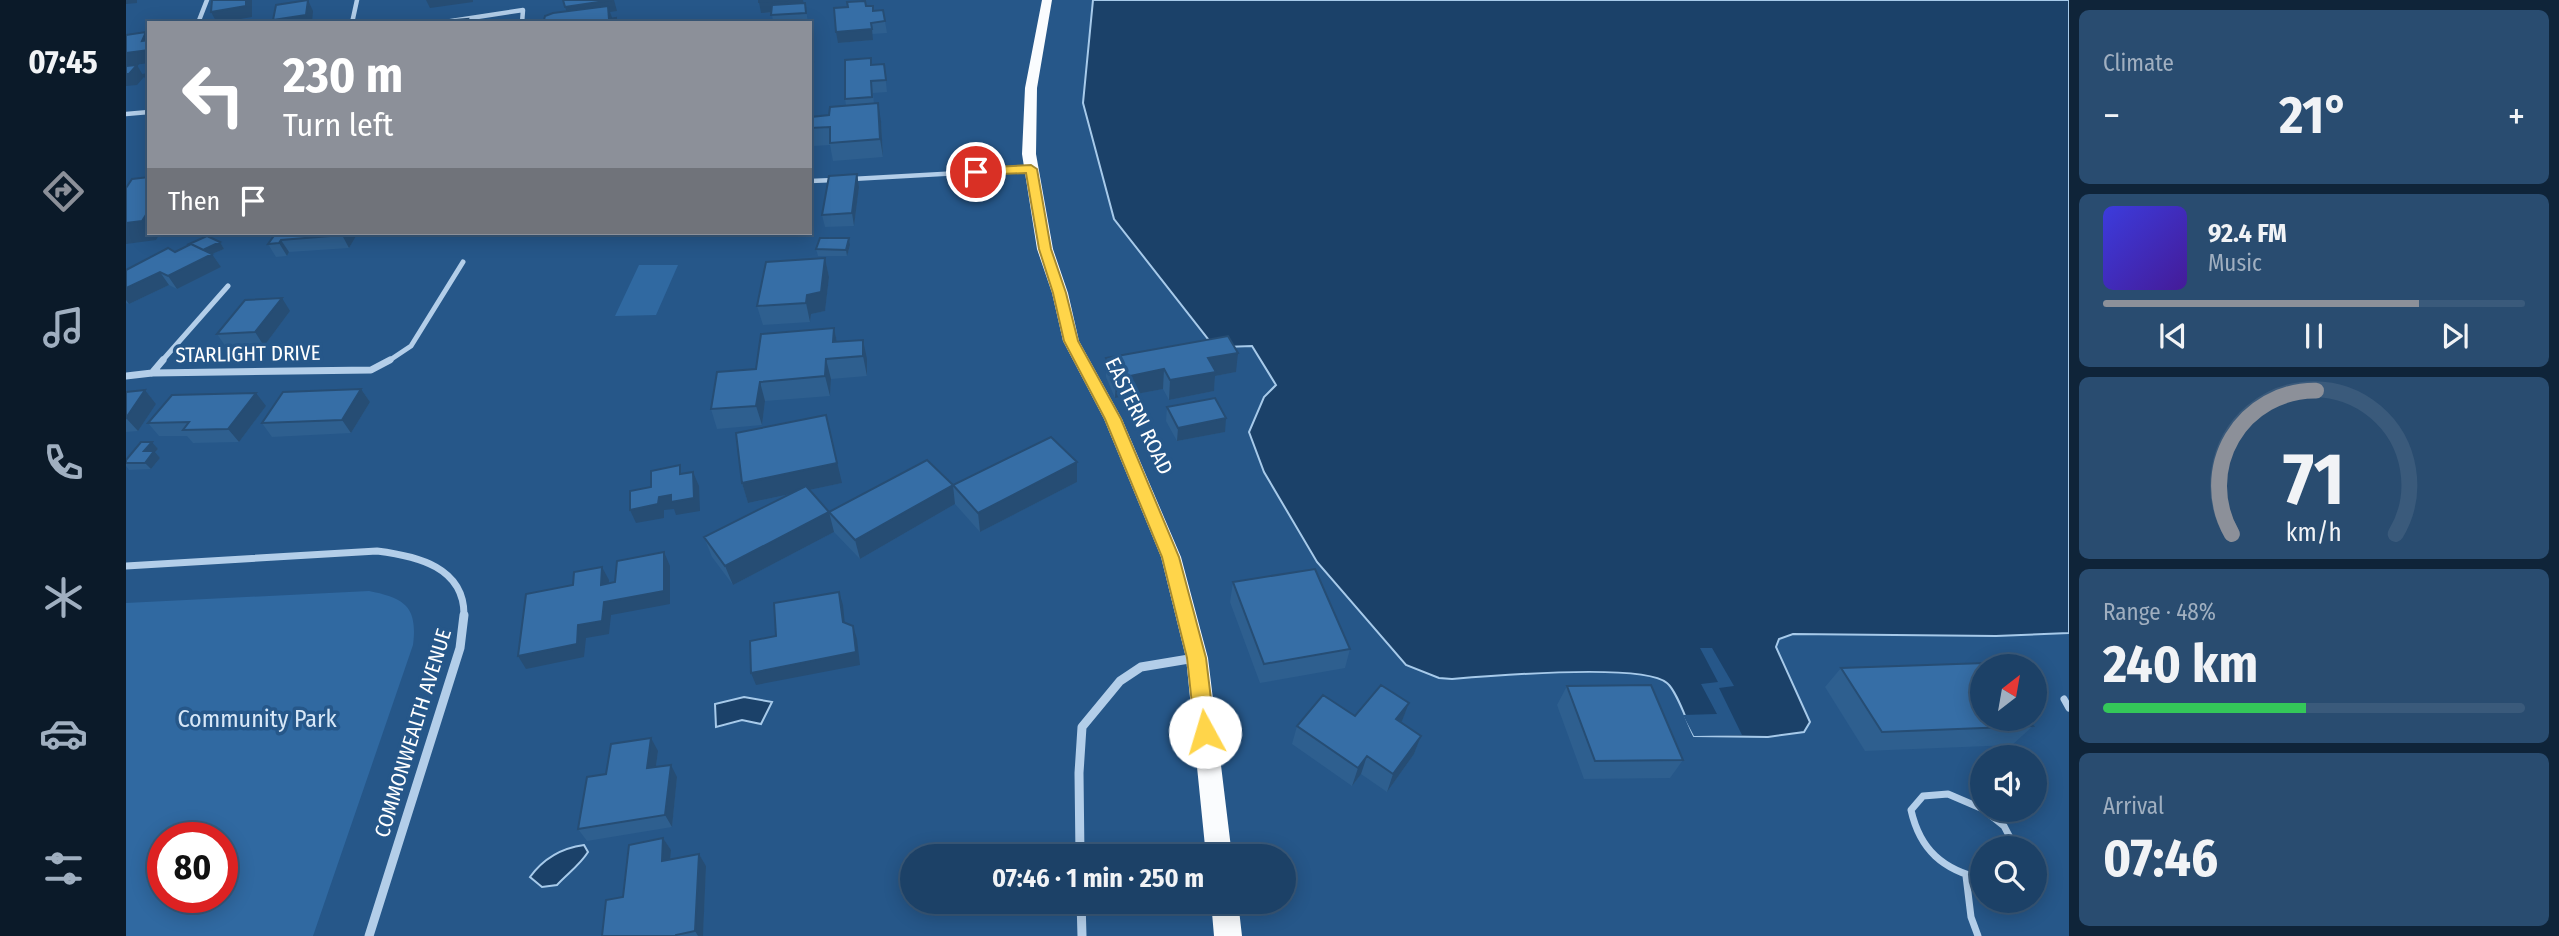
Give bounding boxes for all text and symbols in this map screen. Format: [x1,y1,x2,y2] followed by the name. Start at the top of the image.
[28,43,98,81] text: 07:45
[283,46,403,105] text: 230 m
[168,49,259,140] icon: left
[2103,49,2174,77] text: Climate
[2279,84,2349,147] text: 21°
[2103,93,2120,139] text: −
[2508,93,2525,139] text: +
[283,106,393,144] text: Turn left
[946,142,1006,202] pin
[957,153,995,191] icon: arrive
[39,167,88,216] icon: directions
[234,182,272,220] icon: arrive
[168,186,220,217] text: Then
[2208,218,2287,249] text: 92.4 FM
[2208,249,2262,277] text: Music
[39,303,88,352] icon: music
[2154,317,2192,355] icon: previous
[2295,317,2333,355] icon: pause
[2436,317,2474,355] icon: next
[175,340,321,368] street label: STARLIGHT DRIVE
[1099,353,1179,479] street label: EASTERN ROAD
[2283,436,2345,523] text: 71
[39,438,88,487] icon: phone
[2286,518,2342,548] text: km/h
[39,573,88,622] icon: climate
[2103,598,2216,626] text: Range · 48%
[369,625,457,840] street label: COMMONWEALTH AVENUE
[2103,633,2258,696] text: 240 km
[1970,654,2048,732] north arrow
[1970,654,2047,913] map controls
[1168,695,1242,769] position arrow
[177,705,337,733] park label: Community Park
[39,709,88,758] icon: car
[1970,745,2047,822] button: sound
[2103,792,2164,820] text: Arrival
[147,822,238,913] speed limit sign: 80
[2103,827,2218,890] text: 07:46
[1970,836,2047,913] button: search
[39,844,88,893] icon: filters
[992,863,1204,894] text: 07:46 · 1 min · 250 m

